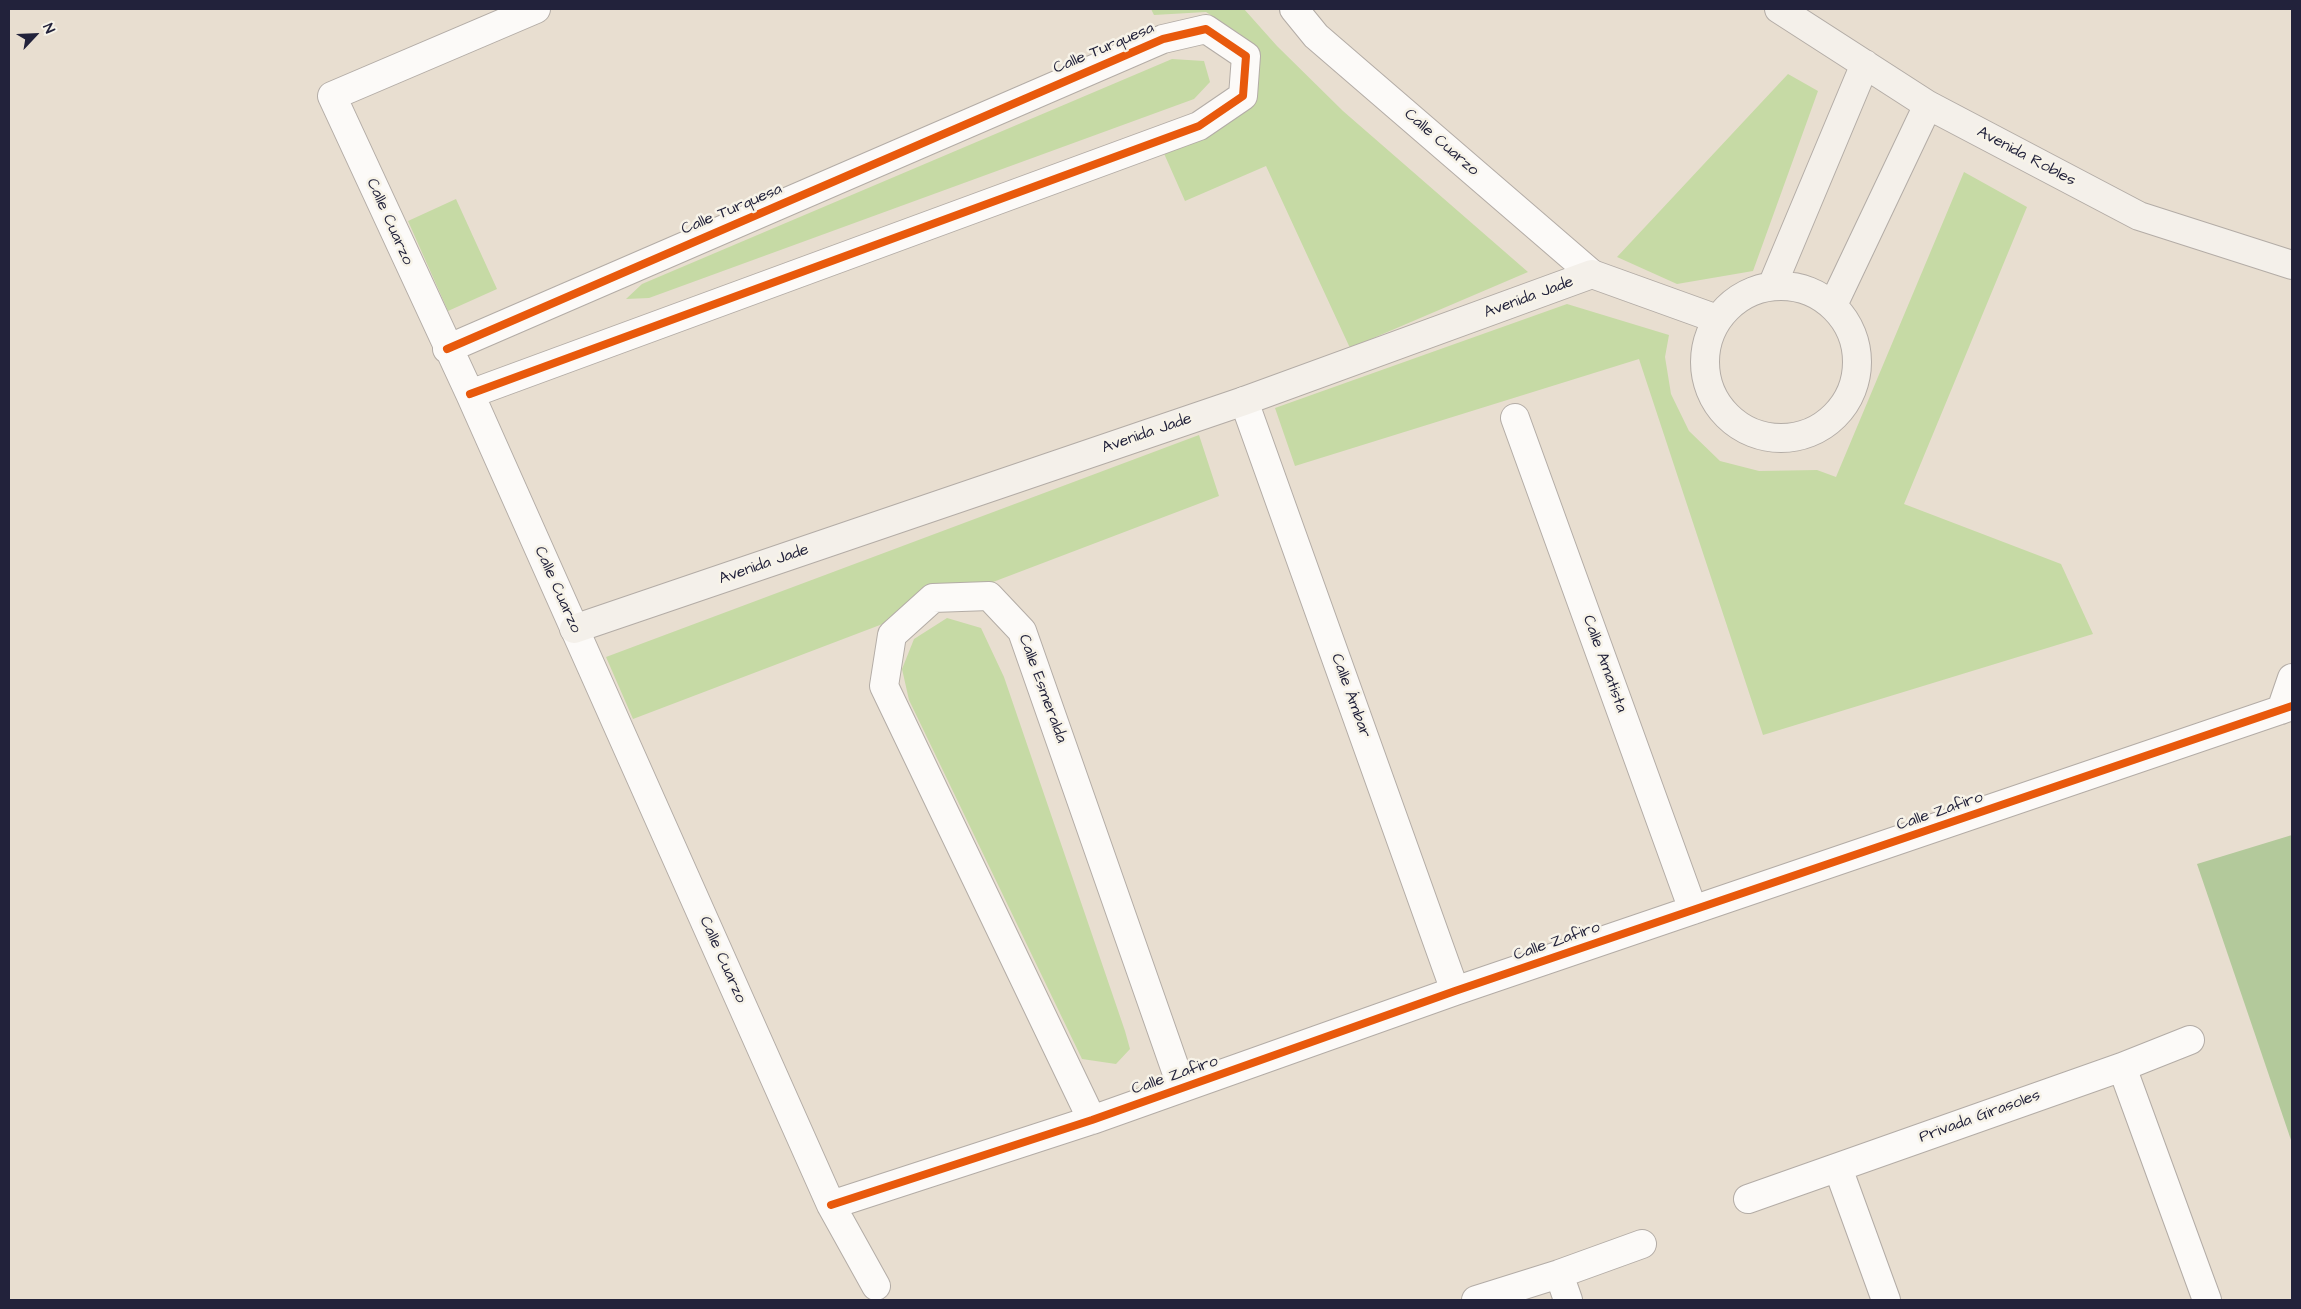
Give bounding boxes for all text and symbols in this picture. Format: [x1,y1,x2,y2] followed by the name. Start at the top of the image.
[10,10,60,60] north arrow
[1051,19,1157,79] street label: Calle Turquesa
[38,20,60,37] text: N
[1400,105,1482,181] street label: Calle Cuarzo
[1973,123,2079,191] street label: Avenida Robles
[361,176,417,268] street label: Calle Cuarzo
[679,180,785,240] street label: Calle Turquesa
[1482,273,1576,323] street label: Avenida Jade
[1100,410,1194,458] street label: Avenida Jade
[717,541,811,589] street label: Avenida Jade
[529,544,585,636] street label: Calle Cuarzo
[1578,613,1630,715] street label: Calle Amatista
[1013,632,1071,746] street label: Calle Esmeralda
[1326,651,1374,741] street label: Calle Ámbar
[1894,788,1986,836] street label: Calle Zafiro
[694,914,750,1006] street label: Calle Cuarzo
[1511,918,1603,966] street label: Calle Zafiro
[1129,1052,1221,1100] street label: Calle Zafiro
[1917,1086,2043,1148] street label: Privada Girasoles

